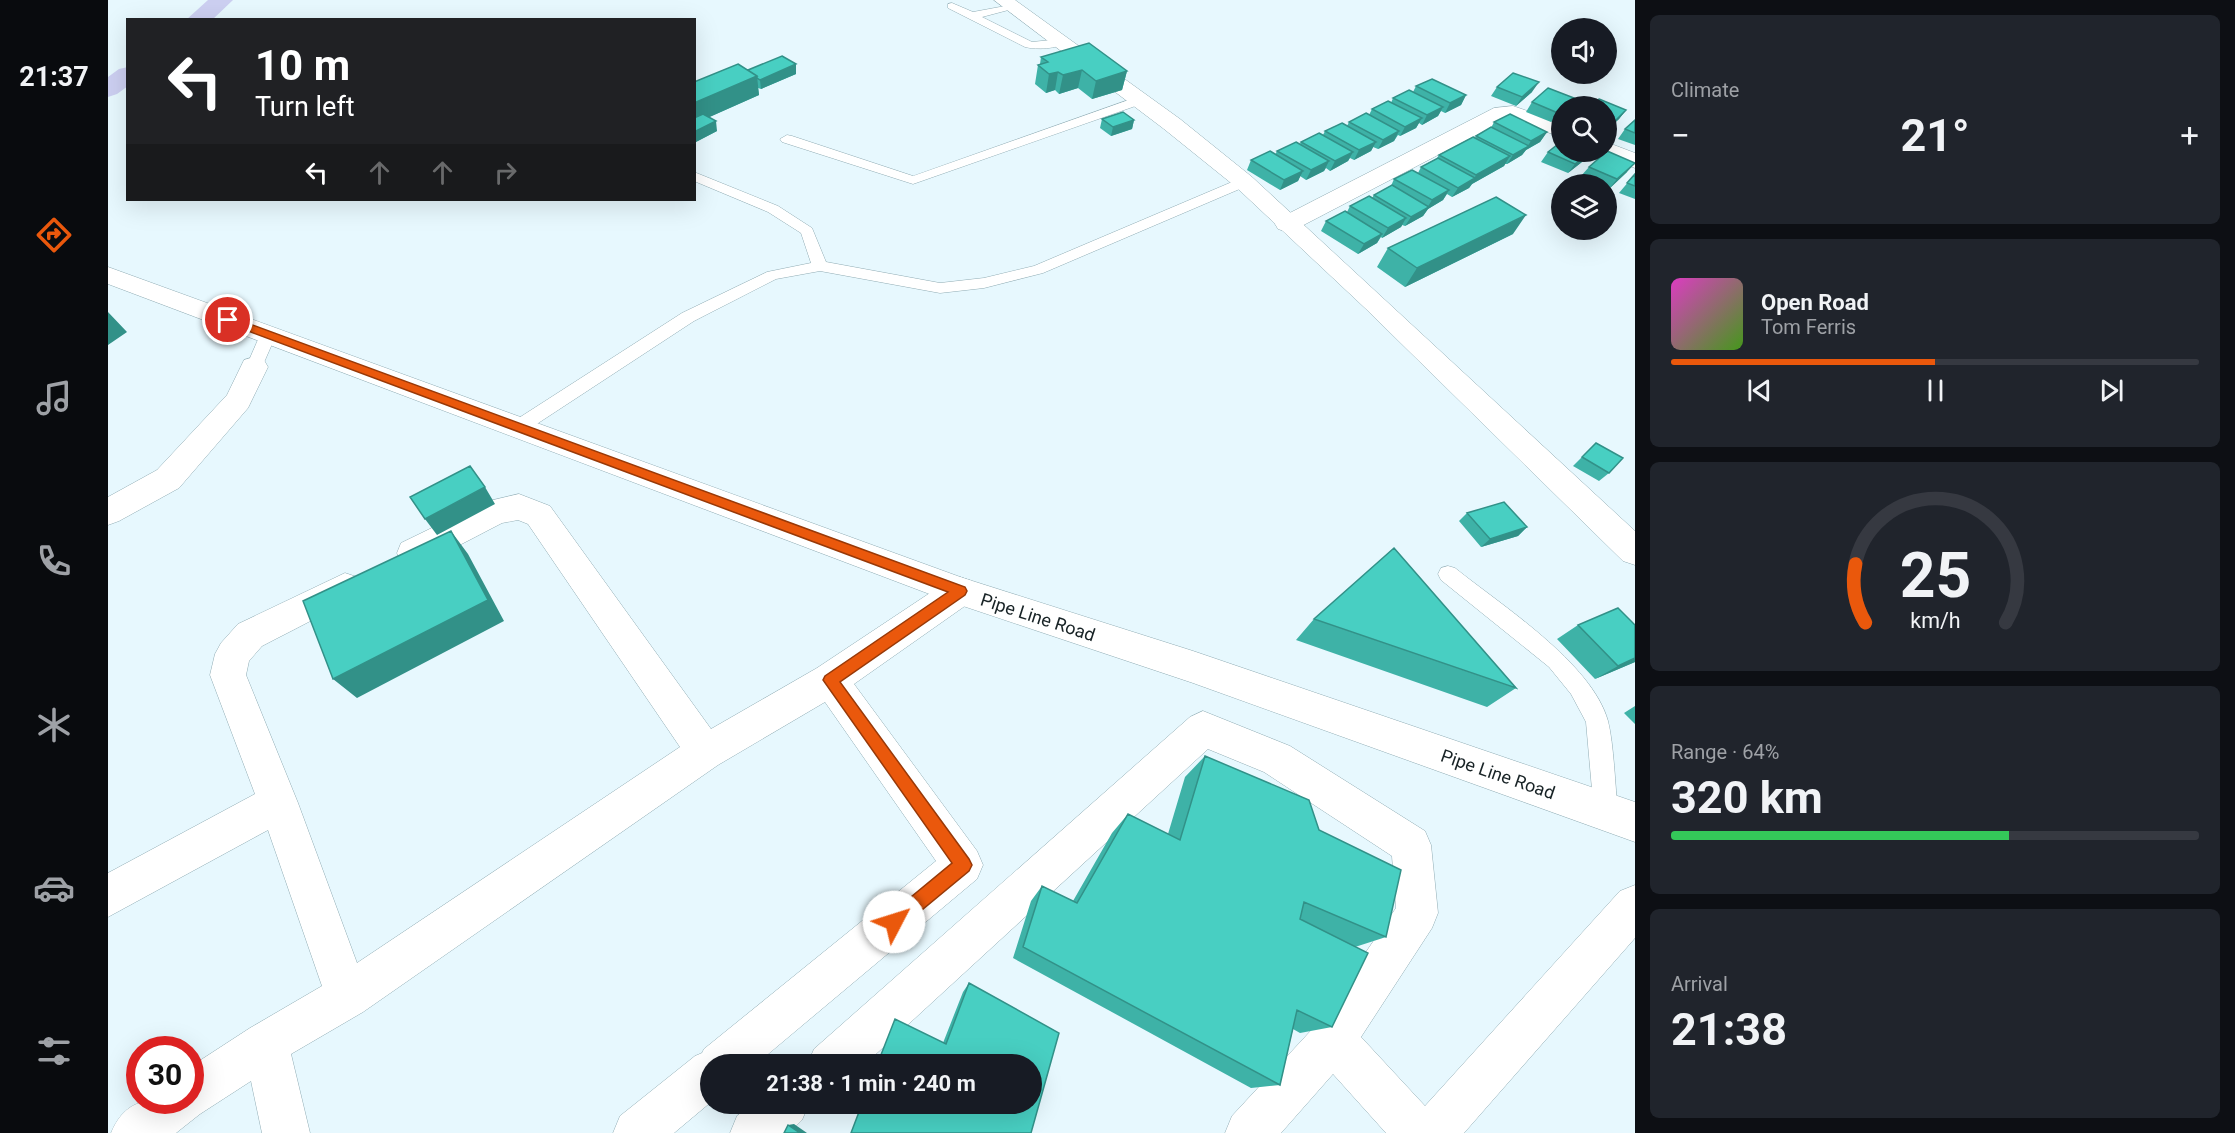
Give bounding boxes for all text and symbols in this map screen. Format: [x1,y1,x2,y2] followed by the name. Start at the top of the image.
[1551,18,1617,240] map controls
[1551,18,1617,84] button: sound
[255,41,350,90] text: 10 m
[156,42,234,120] icon: left
[19,61,89,93] text: 21:37
[1671,78,1739,102] text: Climate
[255,91,355,123] text: Turn left
[1551,96,1617,162] button: search
[1900,109,1970,162] text: 21°
[1671,116,1690,155] text: −
[2180,116,2199,155] text: +
[300,156,333,189] icon: left
[363,156,396,189] icon: ahead
[426,156,459,189] icon: ahead
[489,156,522,189] icon: right
[1551,174,1617,240] button: layers
[33,214,75,256] icon: directions
[1761,290,1869,315] text: Open Road
[202,294,253,345] pin
[211,303,244,336] icon: arrive
[1761,315,1856,339] text: Tom Ferris
[1743,374,1776,407] icon: previous
[1919,374,1952,407] icon: pause
[2095,374,2128,407] icon: next
[33,377,75,419] icon: music
[33,540,75,582] icon: phone
[1899,540,1971,613] text: 25
[978,589,1098,645] street label: Pipe Line Road
[1910,609,1960,634] text: km/h
[33,704,75,746] icon: climate
[1671,740,1779,764] text: Range · 64%
[1438,745,1558,803] street label: Pipe Line Road
[1671,771,1823,824] text: 320 km
[33,867,75,909] icon: car
[862,890,926,954] position arrow
[1671,972,1728,996] text: Arrival
[1671,1003,1787,1056] text: 21:38
[33,1030,75,1072] icon: filters
[126,1036,204,1114] speed limit sign: 30
[766,1071,976,1096] text: 21:38 · 1 min · 240 m

